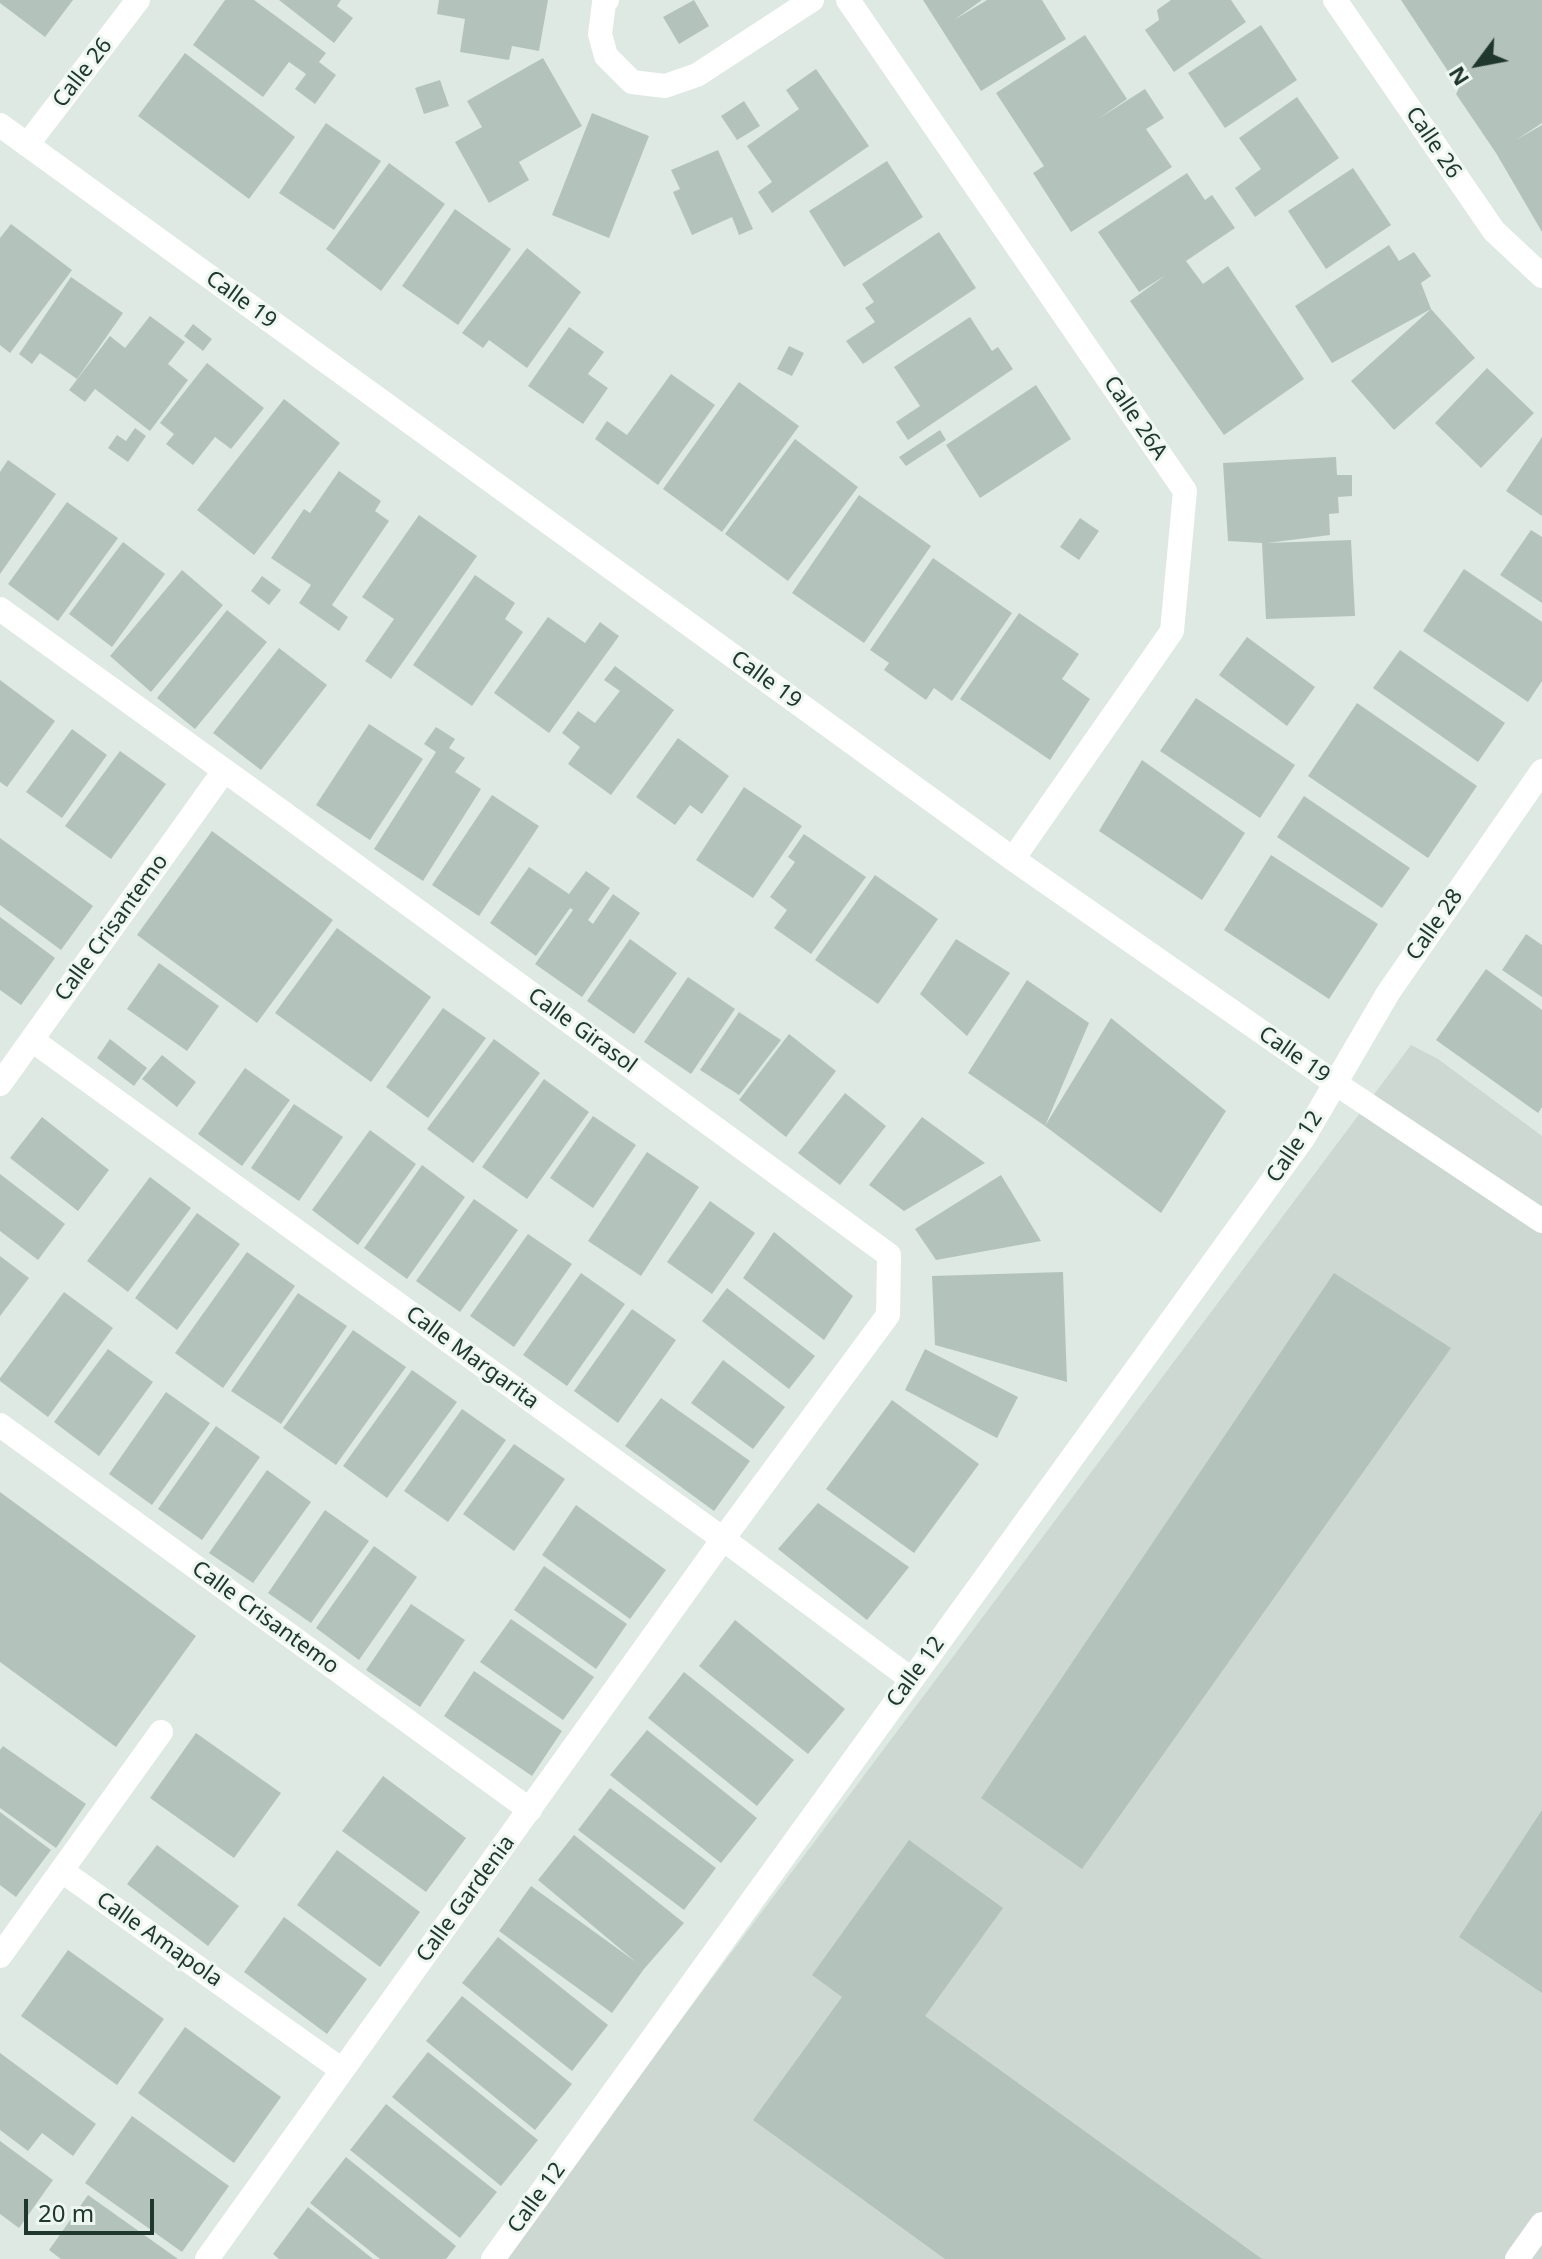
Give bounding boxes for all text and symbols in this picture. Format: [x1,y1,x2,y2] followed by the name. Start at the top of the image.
[1438,24,1518,104] north arrow
[48,33,118,113] street label: Calle 26
[1440,61,1475,92] text: N
[1399,102,1467,184] street label: Calle 26
[201,266,281,334] street label: Calle 19
[1098,371,1172,465] street label: Calle 26A
[726,646,806,714] street label: Calle 19
[50,849,174,1007] street label: Calle Crisantemo
[1401,884,1469,966] street label: Calle 28
[522,983,642,1079] street label: Calle Girasol
[1253,1021,1335,1089] street label: Calle 19
[1261,1106,1329,1188] street label: Calle 12
[400,1301,544,1415] street label: Calle Margarita
[186,1556,344,1680] street label: Calle Crisantemo
[882,1632,950,1712] street label: Calle 12
[411,1830,521,1968] street label: Calle Gardenia
[91,1887,227,1993] street label: Calle Amapola
[503,2158,571,2238] street label: Calle 12
[28,2183,158,2233] scale bar
[38,2196,94,2229] text: 20 m

